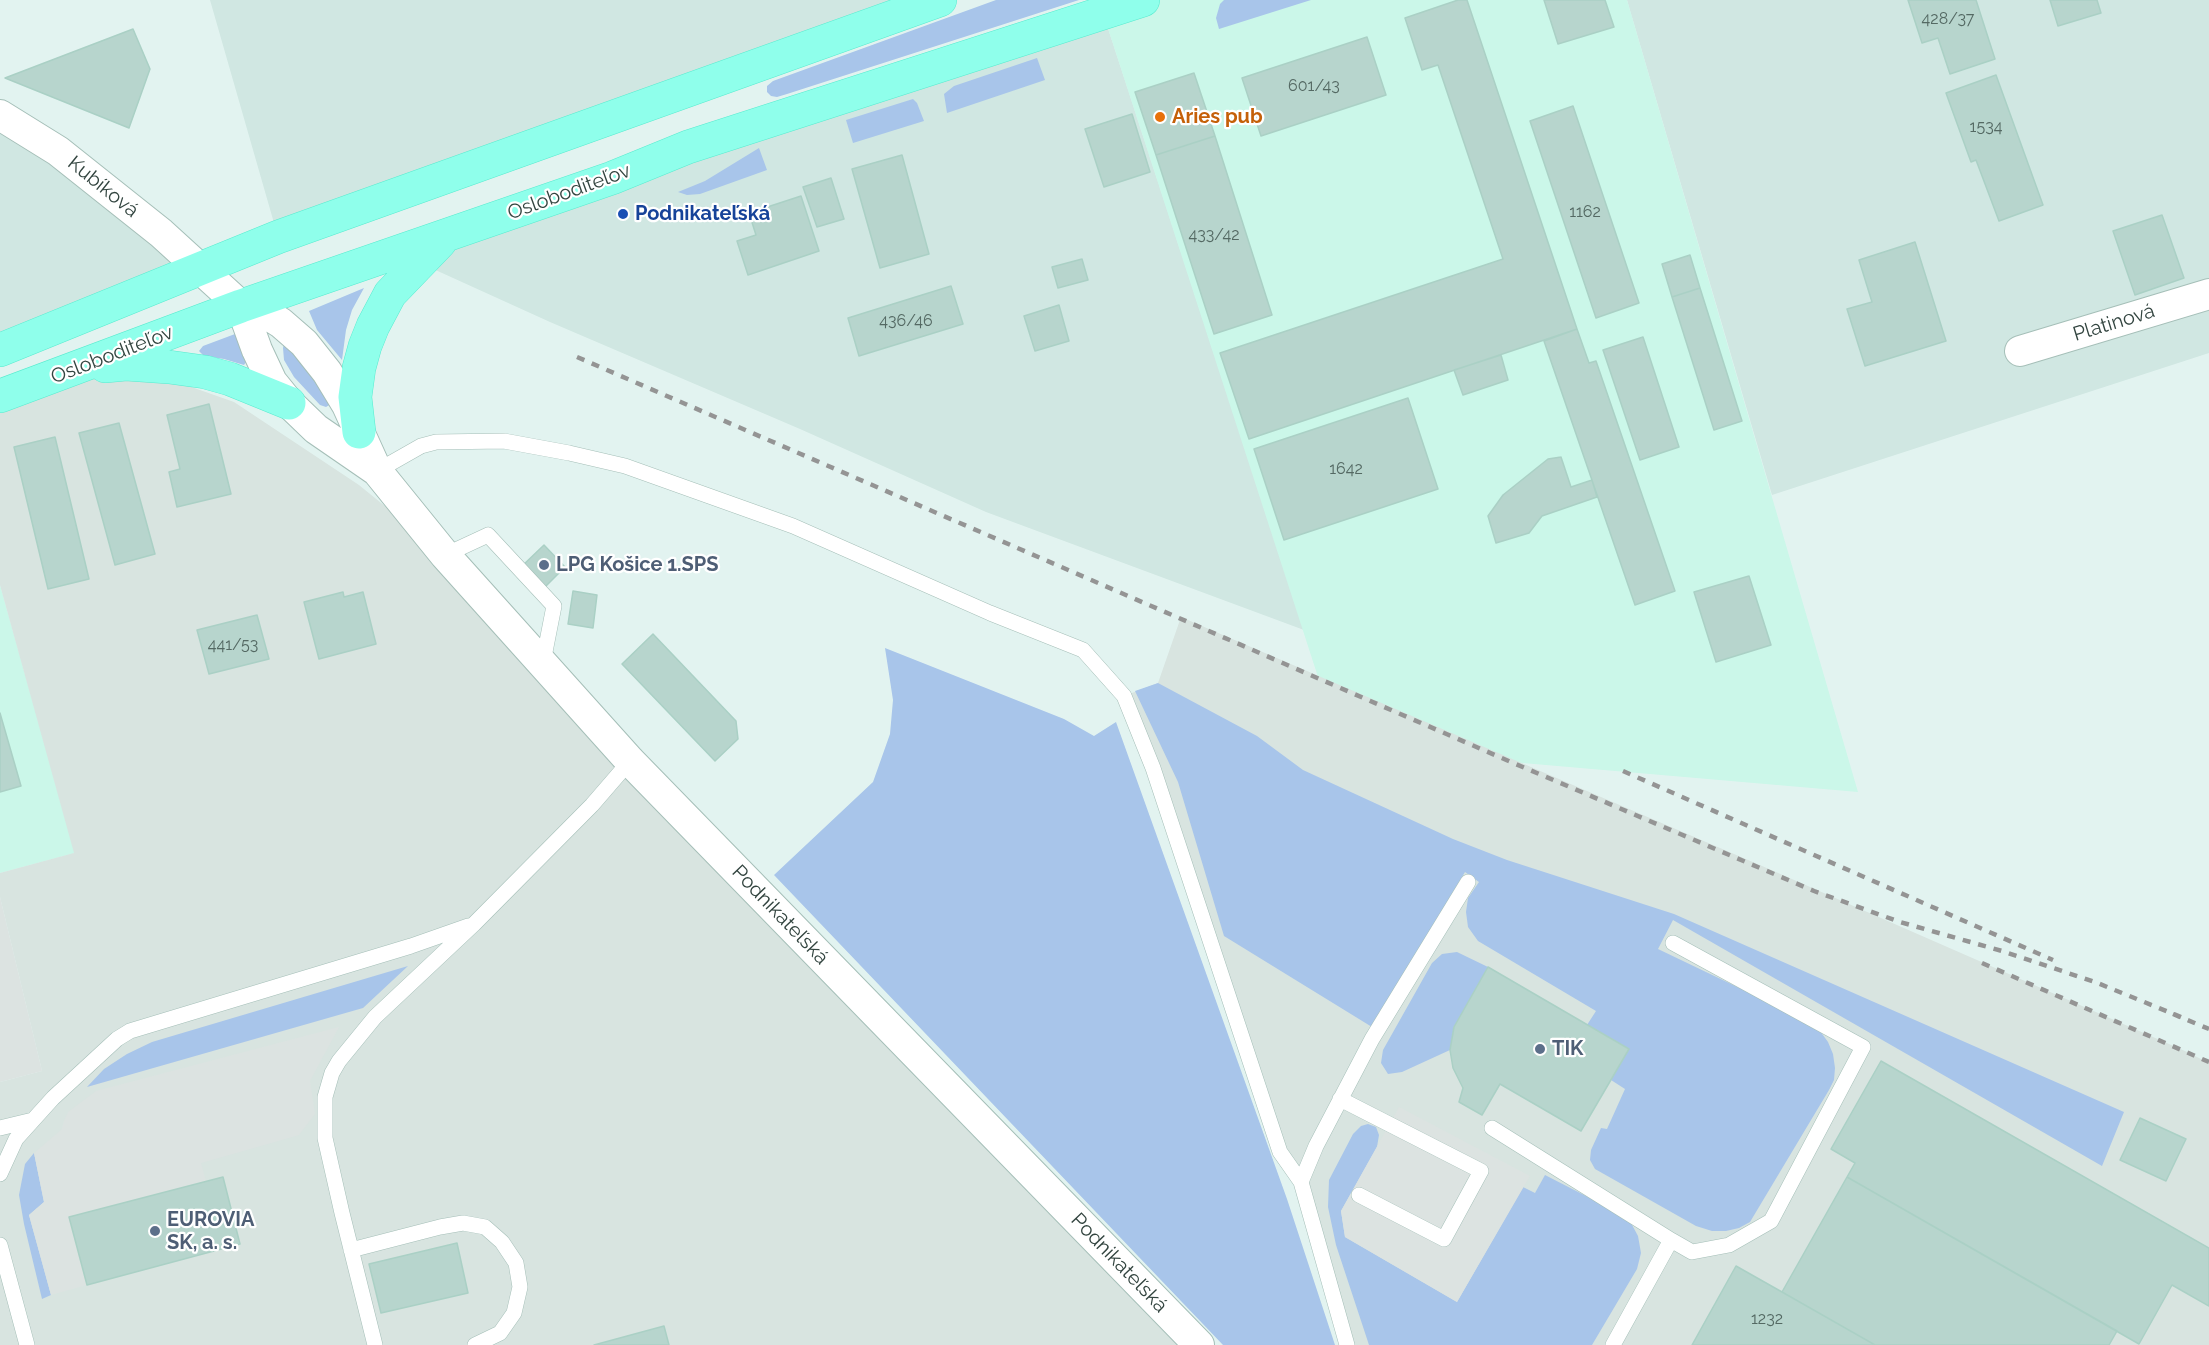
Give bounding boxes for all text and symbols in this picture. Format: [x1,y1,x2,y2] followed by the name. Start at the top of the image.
[1922,9,1974,29] house number: 428/37
[1288,76,1340,96] house number: 601/43
[1172,105,1263,129] place label: Aries pub
[1153,110,1167,124] marker: Aries pub
[1970,117,2002,137] house number: 1534
[63,151,143,223] street label: Kubíková
[504,159,634,225] street label: Osloboditeľov
[635,202,770,226] place label: Podnikateľská
[1569,202,1601,222] house number: 1162
[616,207,630,221] marker: Podnikateľská
[1188,225,1240,245] house number: 433/42
[2070,299,2158,347] street label: Platinová
[879,311,933,331] house number: 436/46
[48,321,176,389] street label: Osloboditeľov
[1329,459,1363,479] house number: 1642
[556,553,719,577] place label: LPG Košice 1.SPS
[537,558,551,572] marker: LPG Košice 1.SPS
[208,635,258,655] house number: 441/53
[727,860,833,970] street label: Podnikateľská
[1552,1037,1583,1061] place label: TIK
[1533,1042,1547,1056] marker: TIK
[167,1208,254,1255] place label: EUROVIA SK, a. s.
[1066,1208,1172,1318] street label: Podnikateľská
[148,1224,162,1238] marker: EUROVIA SK, a. s.
[1751,1309,1783,1329] house number: 1232

